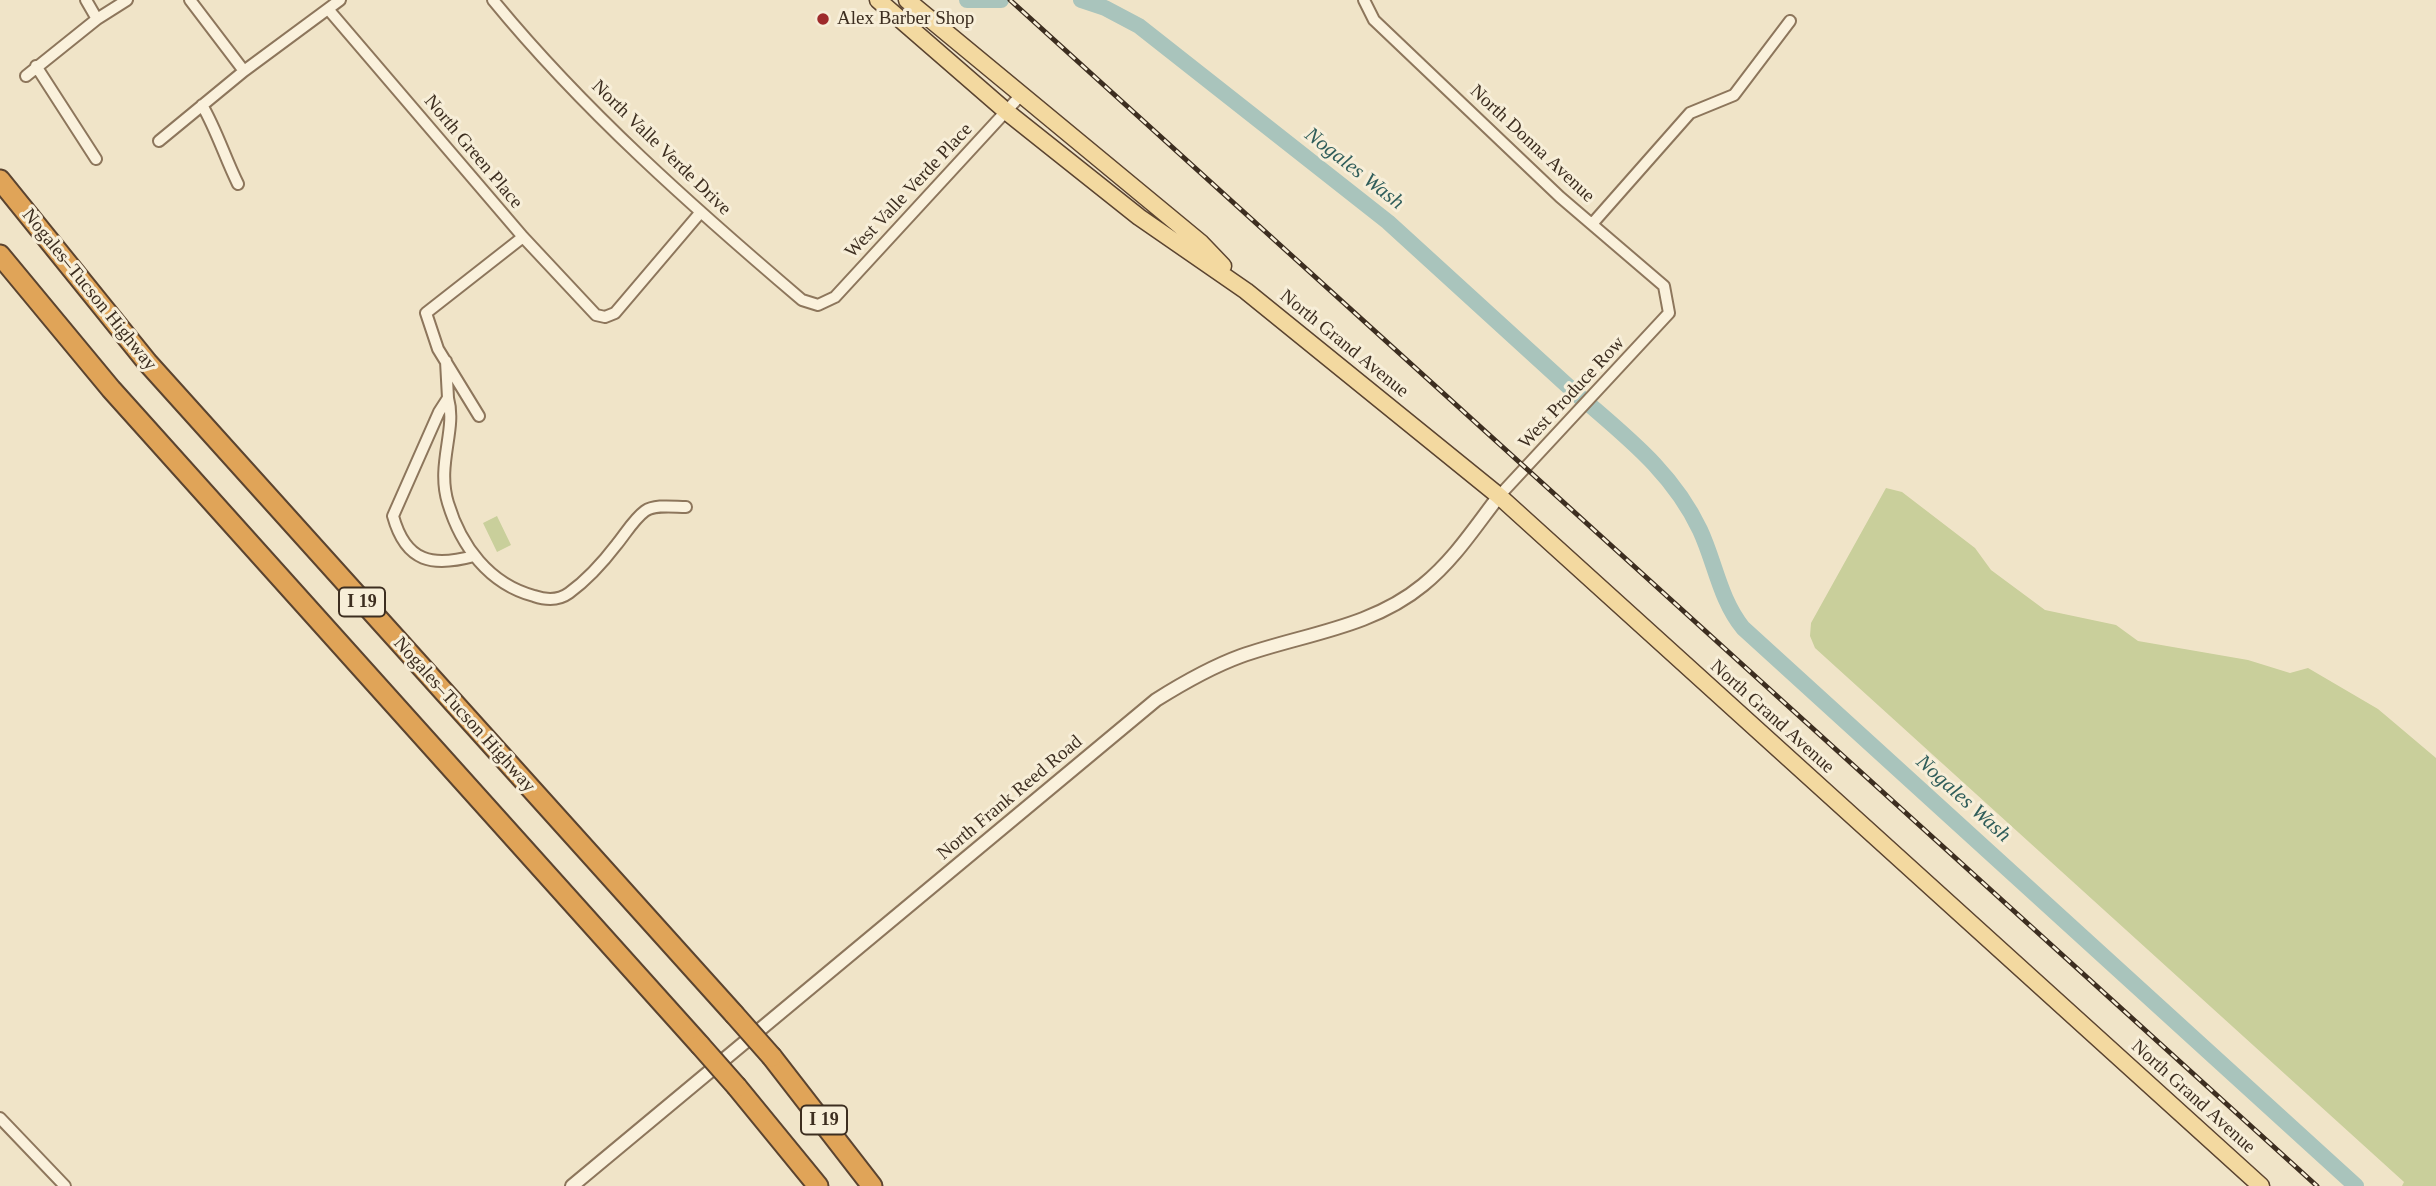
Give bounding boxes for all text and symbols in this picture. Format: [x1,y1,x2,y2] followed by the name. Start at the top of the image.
[837,8,974,30] place label: Alex Barber Shop
[815,11,831,27] marker: Alex Barber Shop
[586,75,736,221] street label: North Valle Verde Drive
[1465,80,1599,208] street label: North Donna Avenue
[419,91,527,213] street label: North Green Place
[841,119,977,263] street label: West Valle Verde Place
[1299,122,1409,216] water label: Nogales Wash
[17,205,161,375] street label: Nogales–Tucson Highway
[1275,285,1413,403] street label: North Grand Avenue
[1514,332,1630,454] street label: West Produce Row
[339,588,385,616] road number: I 19
[388,633,540,797] street label: Nogales–Tucson Highway
[1705,655,1839,779] street label: North Grand Avenue
[933,731,1087,865] street label: North Frank Reed Road
[1910,750,2016,848] water label: Nogales Wash
[2126,1035,2260,1159] street label: North Grand Avenue
[801,1106,847,1134] road number: I 19

